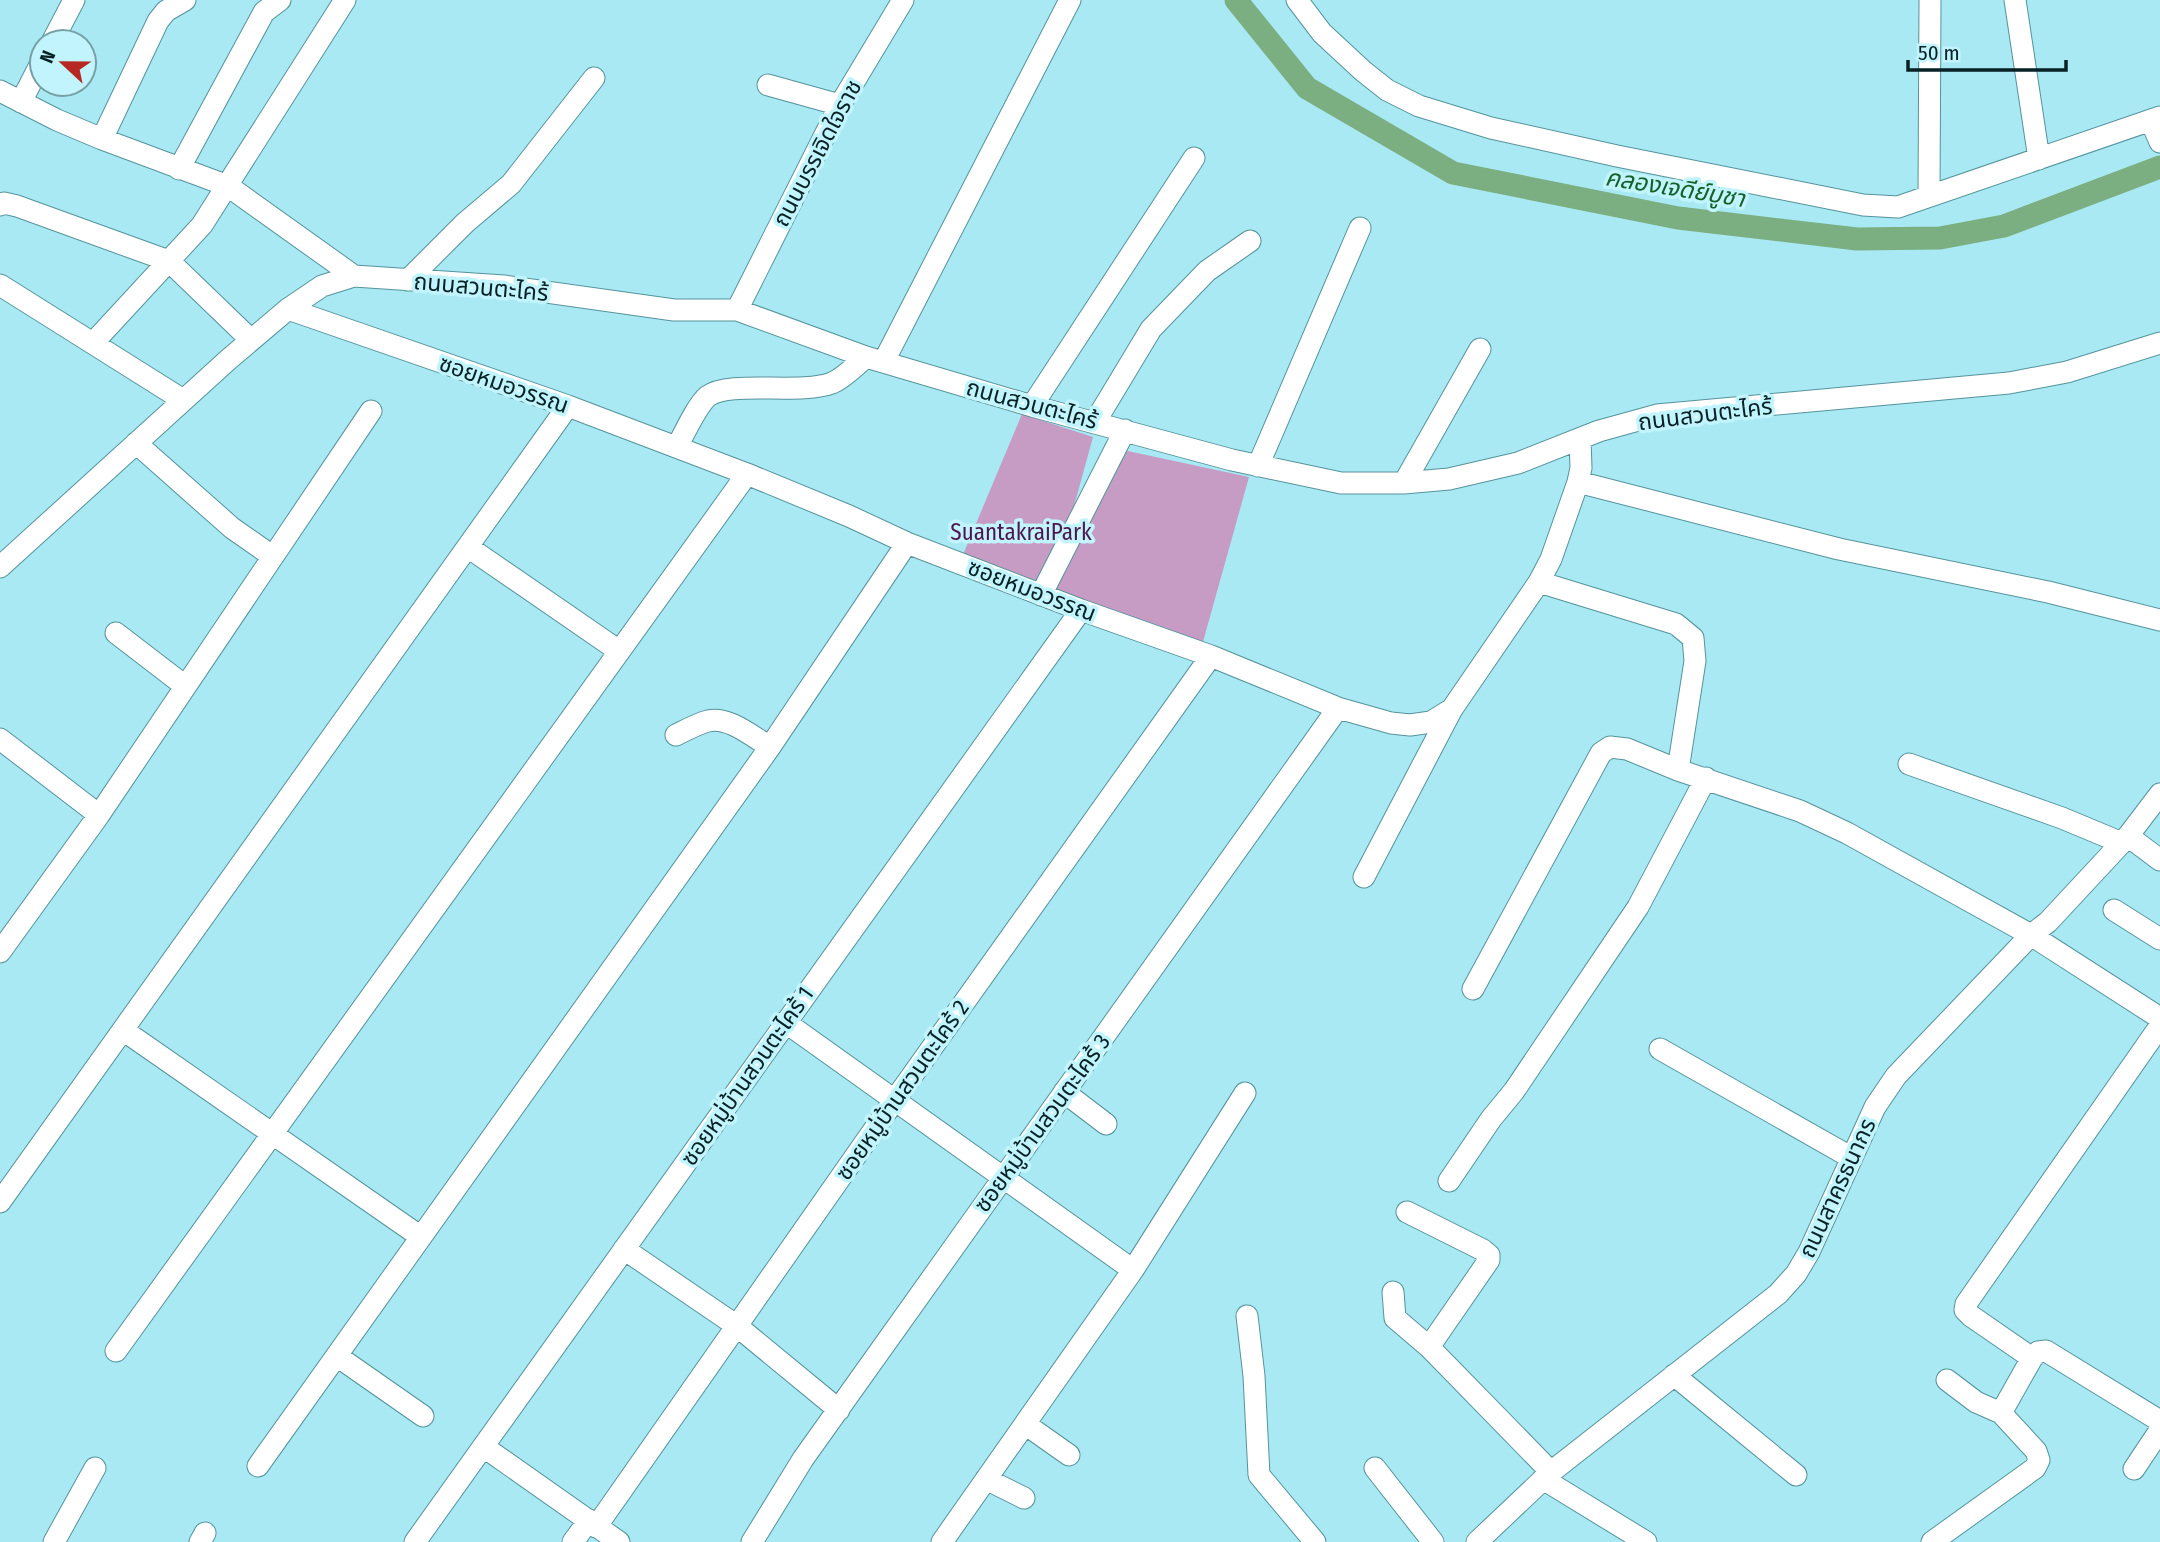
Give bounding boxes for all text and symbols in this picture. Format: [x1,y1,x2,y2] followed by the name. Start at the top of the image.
[28,28,98,98] north arrow
[1908,28,2066,72] scale bar
[1918,40,1960,66] text: 50 m
[35,47,60,66] text: N
[767,75,867,231] street label: ถนนบรรเจิดใจราช
[1603,163,1748,214] water label: คลองเจดีย์บูชา
[412,267,550,307] street label: ถนนสวนตะไคร้
[436,349,572,419] street label: ซอยหมอวรรณ
[963,373,1101,435] street label: ถนนสวนตะไคร้
[1636,392,1774,436] street label: ถนนสวนตะไคร้
[950,518,1092,546] park label: SuantakraiPark
[964,553,1100,627] street label: ซอยหมอวรรณ
[675,981,820,1171] street label: ซอยหมู่บ้านสวนตะไคร้ 1
[829,995,975,1186] street label: ซอยหมู่บ้านสวนตะไคร้ 2
[968,1028,1117,1218] street label: ซอยหมู่บ้านสวนตะไคร้ 3
[1792,1114,1882,1262] street label: ถนนสาครธนากร

